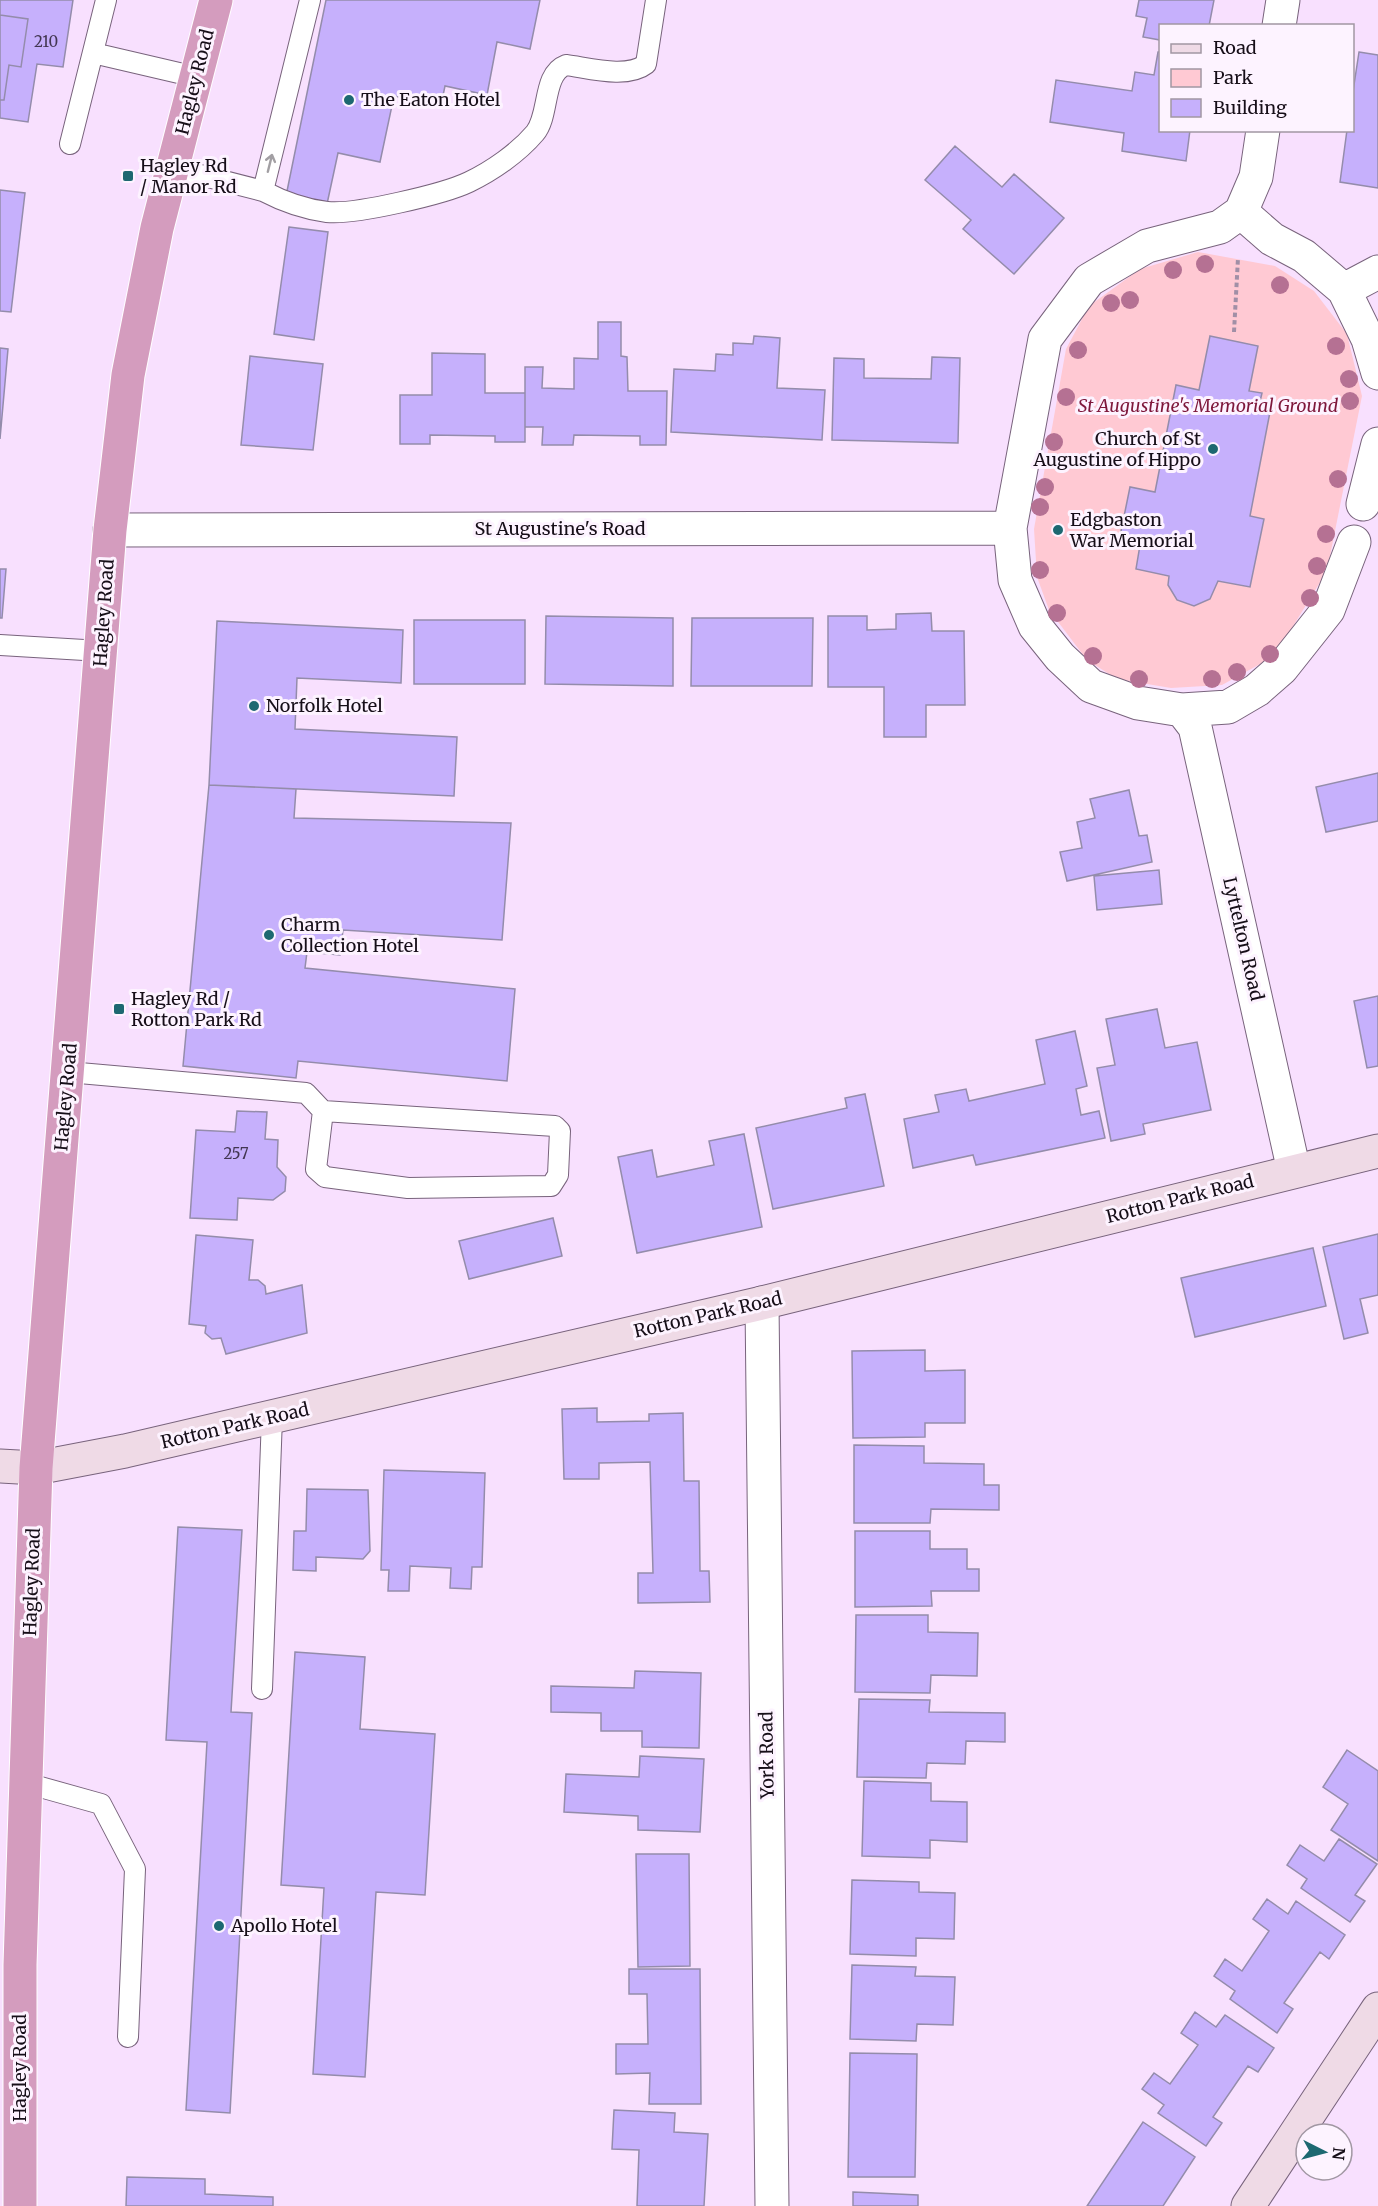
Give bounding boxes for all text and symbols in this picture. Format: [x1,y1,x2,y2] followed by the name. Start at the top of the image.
[1159,24,1354,132] legend
[170,26,219,137] street label: Hagley Road
[34,32,58,51] house number: 210
[1213,36,1257,59] text: Road
[1213,66,1254,89] text: Park
[361,88,501,111] place label: The Eaton Hotel
[342,93,356,107] marker: The Eaton Hotel
[1213,96,1287,119] text: Building
[140,154,237,198] place label: Hagley Rd / Manor Rd
[264,154,276,173] one-way arrow
[121,169,135,183] marker: Hagley Rd / Manor Rd
[1078,394,1339,417] park label: St Augustine's Memorial Ground
[1033,427,1201,471] place label: Church of St Augustine of Hippo
[1206,442,1220,456] marker: Church of St Augustine of Hippo
[1069,508,1194,552] place label: Edgbaston War Memorial
[474,517,646,540] street label: St Augustine's Road
[1051,523,1065,537] marker: Edgbaston War Memorial
[88,558,119,668] street label: Hagley Road
[266,694,383,717] place label: Norfolk Hotel
[247,699,261,713] marker: Norfolk Hotel
[1218,875,1269,1003] street label: Lyttelton Road
[281,913,419,957] place label: Charm Collection Hotel
[262,928,276,942] marker: Charm Collection Hotel
[131,987,262,1031] place label: Hagley Rd / Rotton Park Rd
[112,1002,126,1016] marker: Hagley Rd / Rotton Park Rd
[49,1042,82,1152] street label: Hagley Road
[223,1144,249,1163] house number: 257
[1104,1169,1256,1228] street label: Rotton Park Road
[632,1286,784,1343] street label: Rotton Park Road
[159,1397,311,1454] street label: Rotton Park Road
[18,1527,45,1636] street label: Hagley Road
[754,1711,779,1800] street label: York Road
[230,1914,338,1937] place label: Apollo Hotel
[212,1919,226,1933] marker: Apollo Hotel
[8,2014,31,2122] street label: Hagley Road
[1294,2122,1354,2182] north arrow
[1328,2146,1350,2161] text: N

